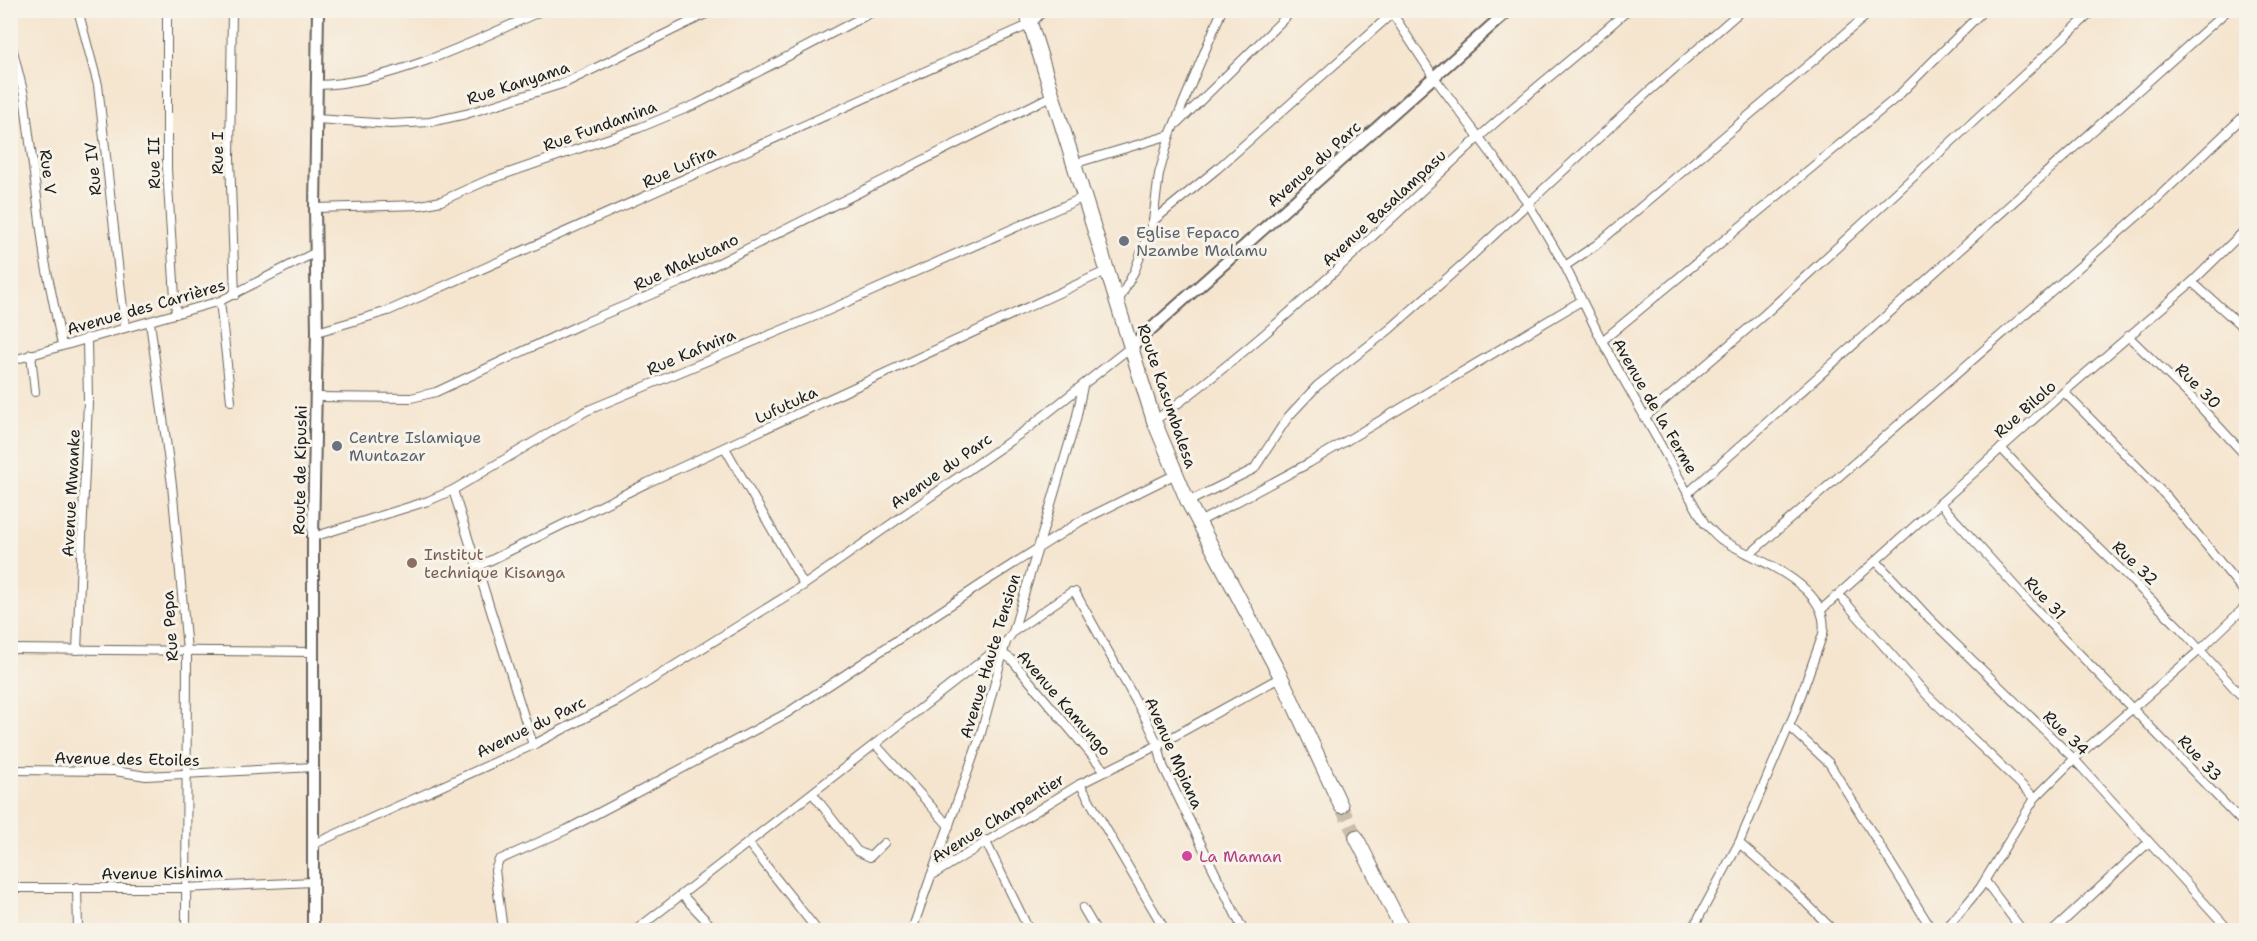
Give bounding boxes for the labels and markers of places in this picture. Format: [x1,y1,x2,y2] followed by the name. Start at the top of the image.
[1136,222,1267,261] place label: Eglise Fepaco Nzambe Malamu
[1117,234,1131,248] marker: Eglise Fepaco Nzambe Malamu
[349,427,481,466] place label: Centre Islamique Muntazar
[330,439,344,453] marker: Centre Islamique Muntazar
[424,544,565,583] place label: Institut technique Kisanga
[405,556,419,570] marker: Institut technique Kisanga
[1199,846,1282,867] place label: La Maman
[1180,849,1194,863] marker: La Maman

